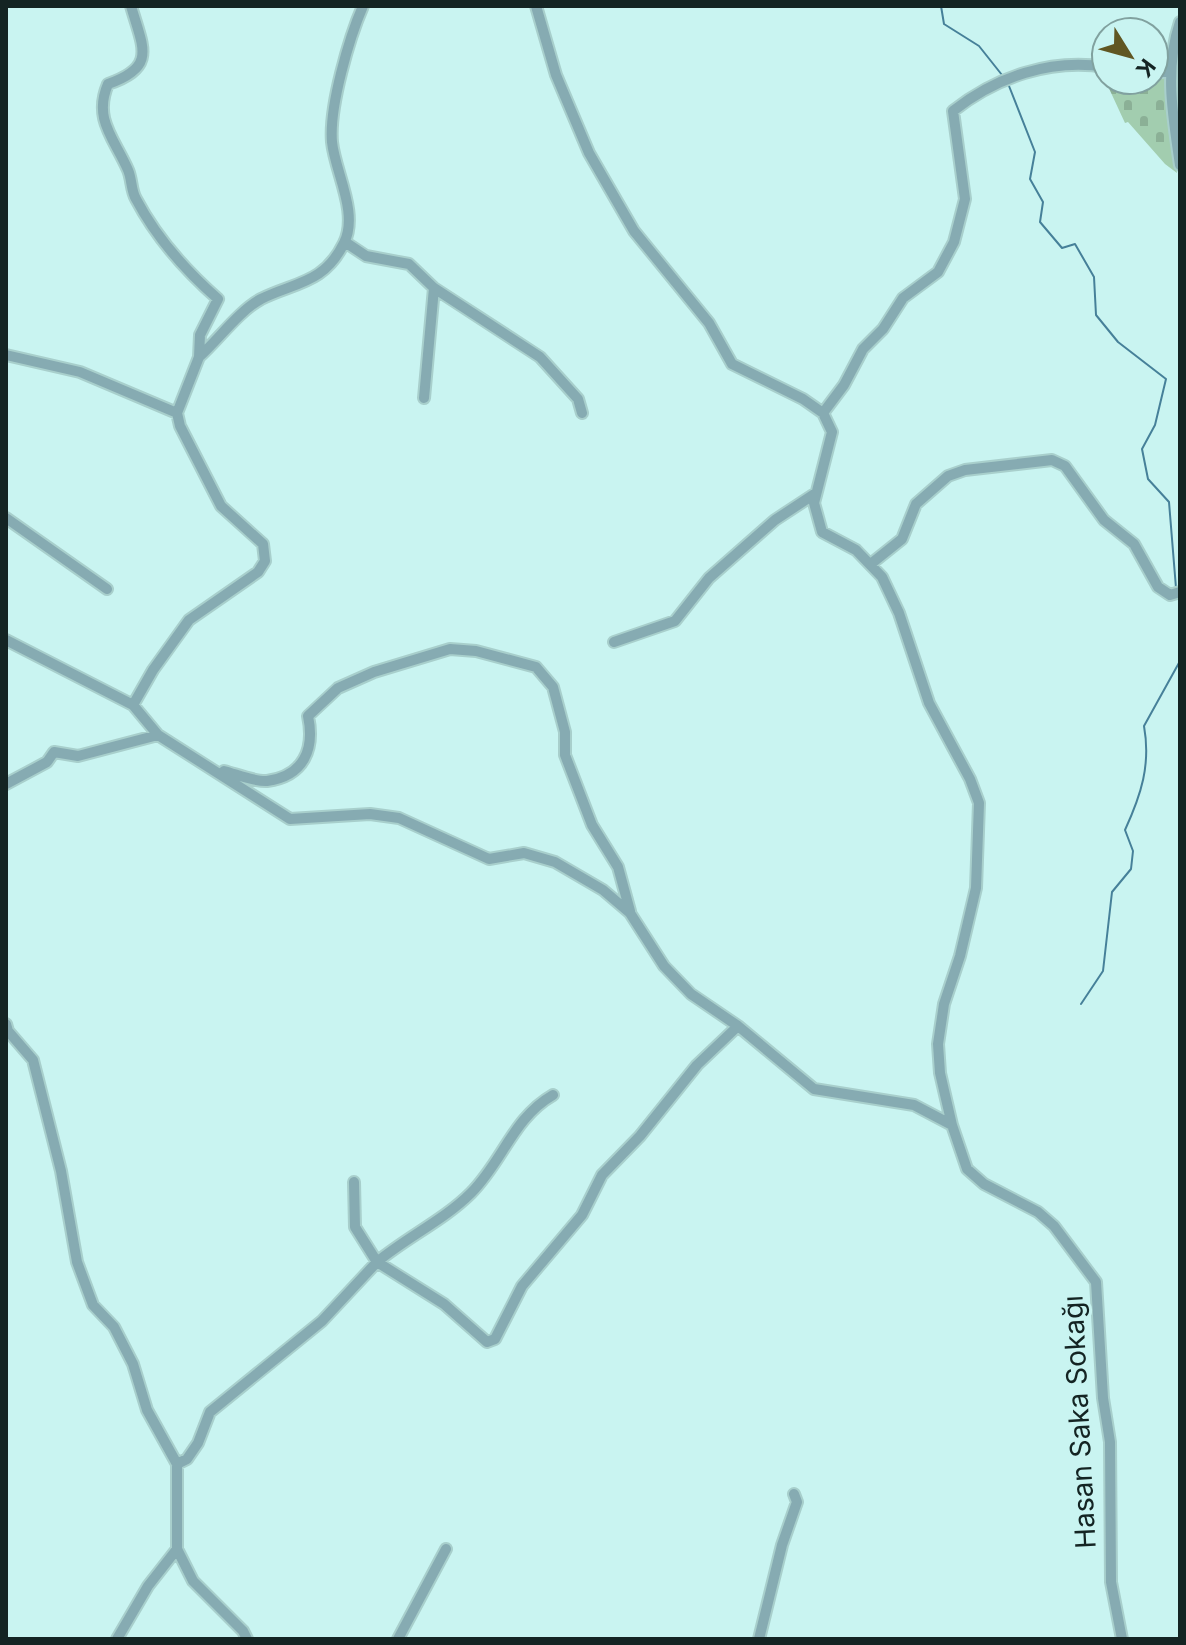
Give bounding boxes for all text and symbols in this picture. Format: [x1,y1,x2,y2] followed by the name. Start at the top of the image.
[1090,16,1170,96] north arrow
[1131,54,1161,82] text: K
[1055,1294,1103,1550] street label: Hasan Saka Sokağı

